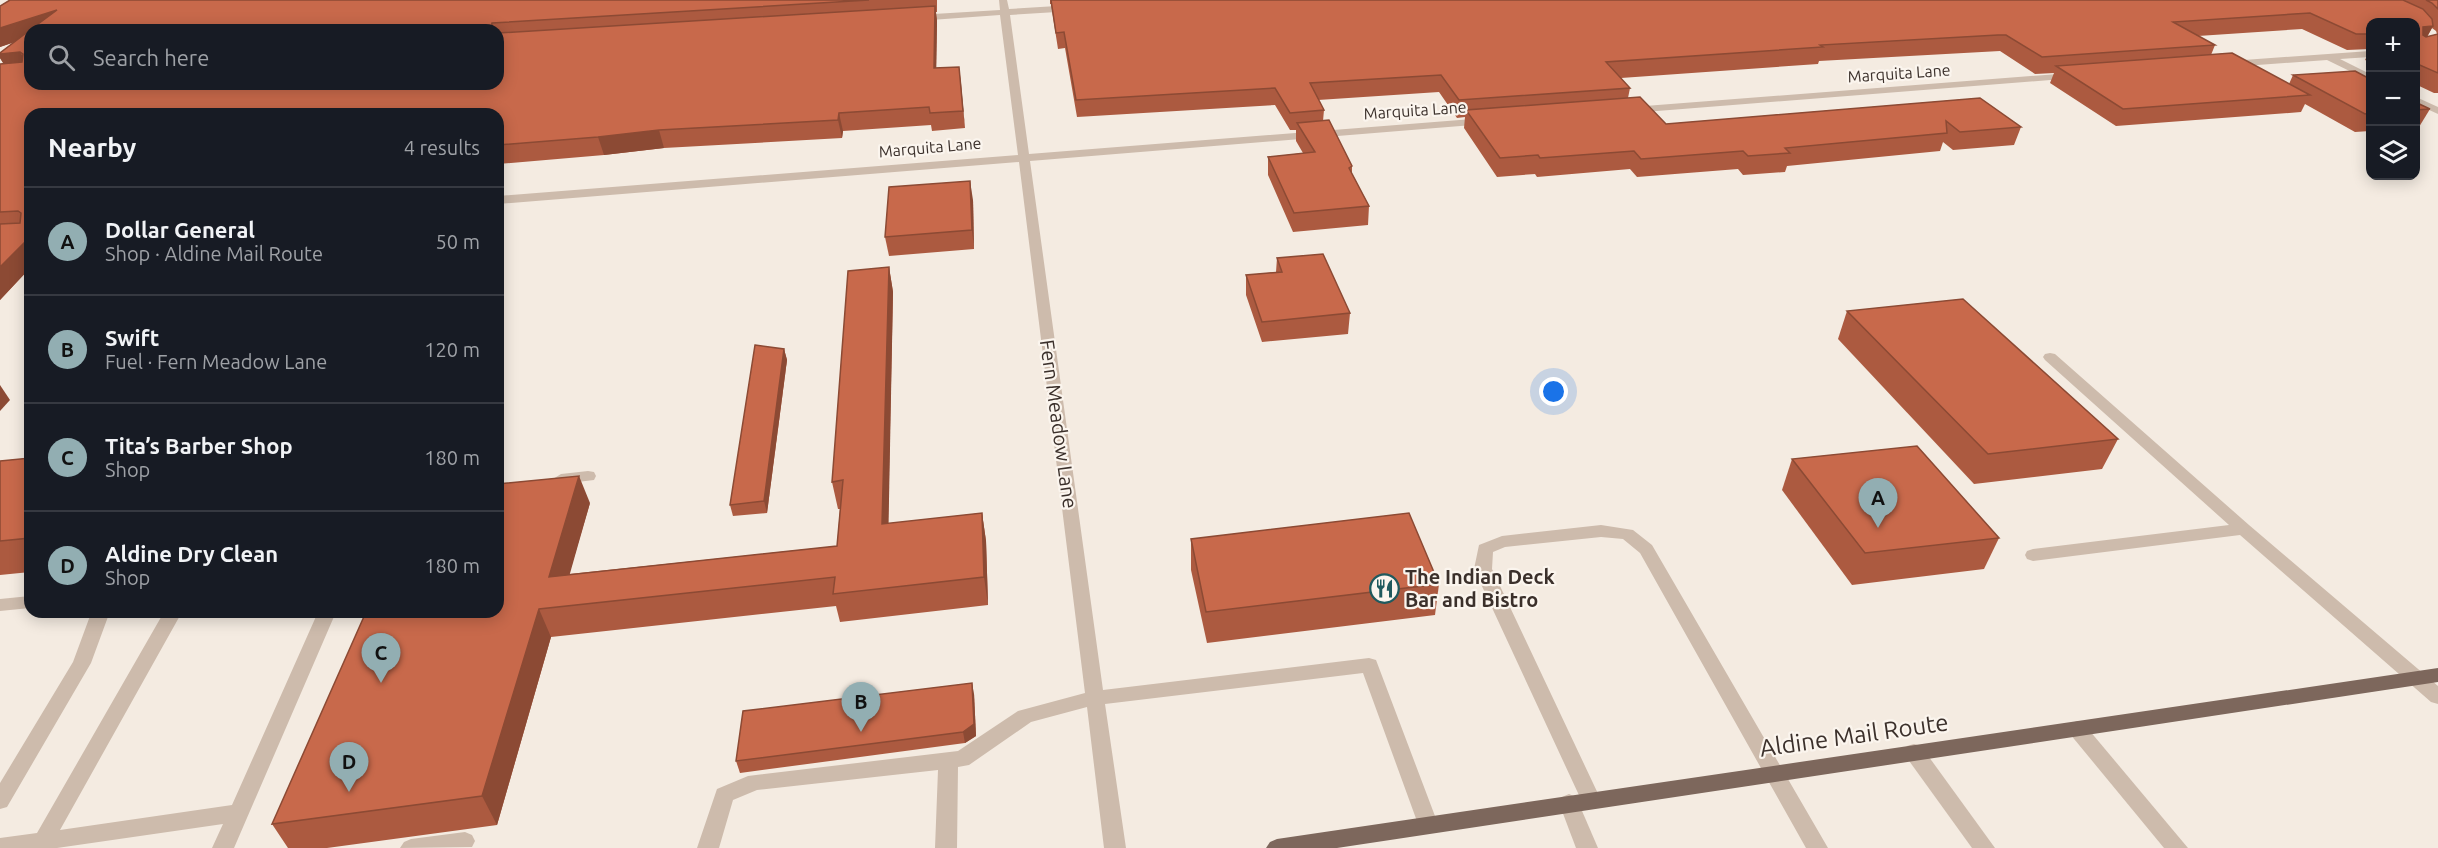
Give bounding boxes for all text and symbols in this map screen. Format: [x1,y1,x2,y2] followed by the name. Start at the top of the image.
[2366,18,2420,180] map controls
[2366,18,2420,72] button: +
[24,24,504,90] search box
[45,41,78,74] icon: search
[93,45,209,70] text: Search here
[1847,60,1951,86] street label: Marquita Lane
[2366,72,2420,126] button: −
[1363,97,1467,123] street label: Marquita Lane
[2366,126,2420,180] button: layers
[48,133,136,162] text: Nearby
[878,134,982,160] street label: Marquita Lane
[404,136,480,159] text: 4 results
[105,217,255,242] text: Dollar General
[60,230,75,253] text: A
[436,230,480,253] text: 50 m
[105,242,323,265] text: Shop · Aldine Mail Route
[105,325,159,350] text: Swift
[61,338,74,361] text: B
[424,338,480,361] text: 120 m
[1036,338,1082,510] street label: Fern Meadow Lane
[105,350,327,373] text: Fuel · Fern Meadow Lane
[1539,377,1568,406] your location
[105,433,293,458] text: Tita’s Barber Shop
[61,446,74,469] text: C
[424,446,480,469] text: 180 m
[105,458,150,481] text: Shop
[1858,478,1898,528] pin: A
[105,541,278,566] text: Aldine Dry Clean
[60,554,75,577] text: D
[424,554,480,577] text: 180 m
[1405,565,1555,611] place label: The Indian Deck Bar and Bistro
[105,566,150,589] text: Shop
[1368,572,1400,604] restaurant icon: The Indian Deck Bar and Bistro
[362,634,400,683] pin: C
[842,682,880,732] pin: B
[1758,708,1950,762] street label: Aldine Mail Route
[330,742,368,792] pin: D

